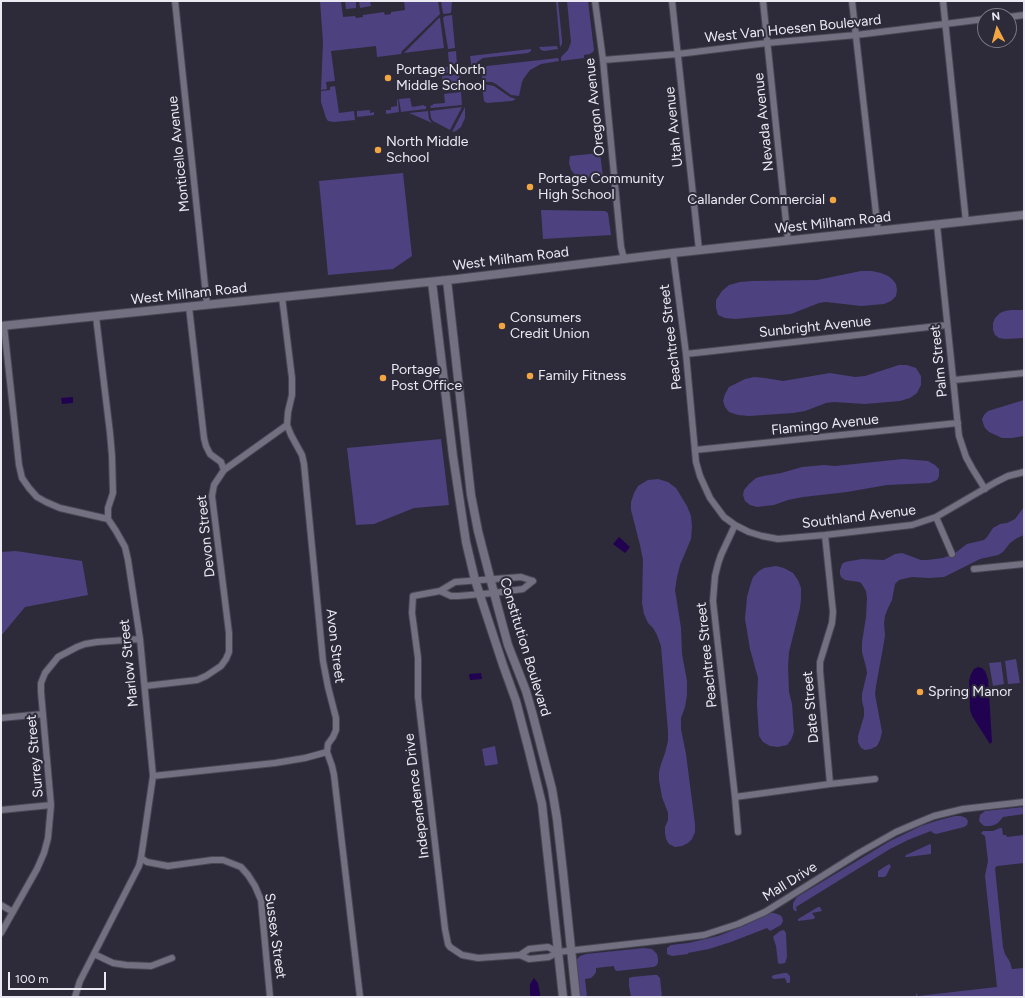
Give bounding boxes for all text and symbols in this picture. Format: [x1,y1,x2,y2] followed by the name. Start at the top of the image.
[977,8,1017,48] north arrow
[991,10,1001,23] text: N
[704,11,882,47] street label: West Van Hoesen Boulevard
[582,57,608,157] street label: Oregon Avenue
[396,62,485,94] place label: Portage North Middle School
[750,72,778,172] street label: Nevada Avenue
[383,73,393,83] marker: Portage North Middle School
[661,86,687,168] street label: Utah Avenue
[165,95,193,213] street label: Monticello Avenue
[386,134,468,166] place label: North Middle School
[373,145,383,155] marker: North Middle School
[538,171,664,204] place label: Portage Community High School
[525,182,535,192] marker: Portage Community High School
[687,192,825,208] place label: Callander Commercial
[828,195,838,205] marker: Callander Commercial
[774,209,892,237] street label: West Milham Road
[452,244,570,274] street label: West Milham Road
[130,280,248,308] street label: West Milham Road
[656,283,686,391] street label: Peachtree Street
[510,310,590,342] place label: Consumers Credit Union
[758,313,872,341] street label: Sunbright Avenue
[497,321,507,331] marker: Consumers Credit Union
[927,324,951,398] street label: Palm Street
[391,362,462,394] place label: Portage Post Office
[538,368,626,384] place label: Family Fitness
[525,371,535,381] marker: Family Fitness
[378,373,388,383] marker: Portage Post Office
[770,411,880,439] street label: Flamingo Avenue
[193,494,219,578] street label: Devon Street
[801,502,917,532] street label: Southland Avenue
[496,576,554,718] street label: Constitution Boulevard
[693,601,721,709] street label: Peachtree Street
[322,608,348,684] street label: Avon Street
[116,618,142,708] street label: Marlow Street
[799,670,823,744] street label: Date Street
[928,684,1012,700] place label: Spring Manor
[915,687,925,697] marker: Spring Manor
[23,714,47,798] street label: Surrey Street
[401,732,433,860] street label: Independence Drive
[760,859,820,905] street label: Mall Drive
[261,892,289,980] street label: Sussex Street
[10,964,108,990] scale bar
[15,972,49,986] text: 100 m

